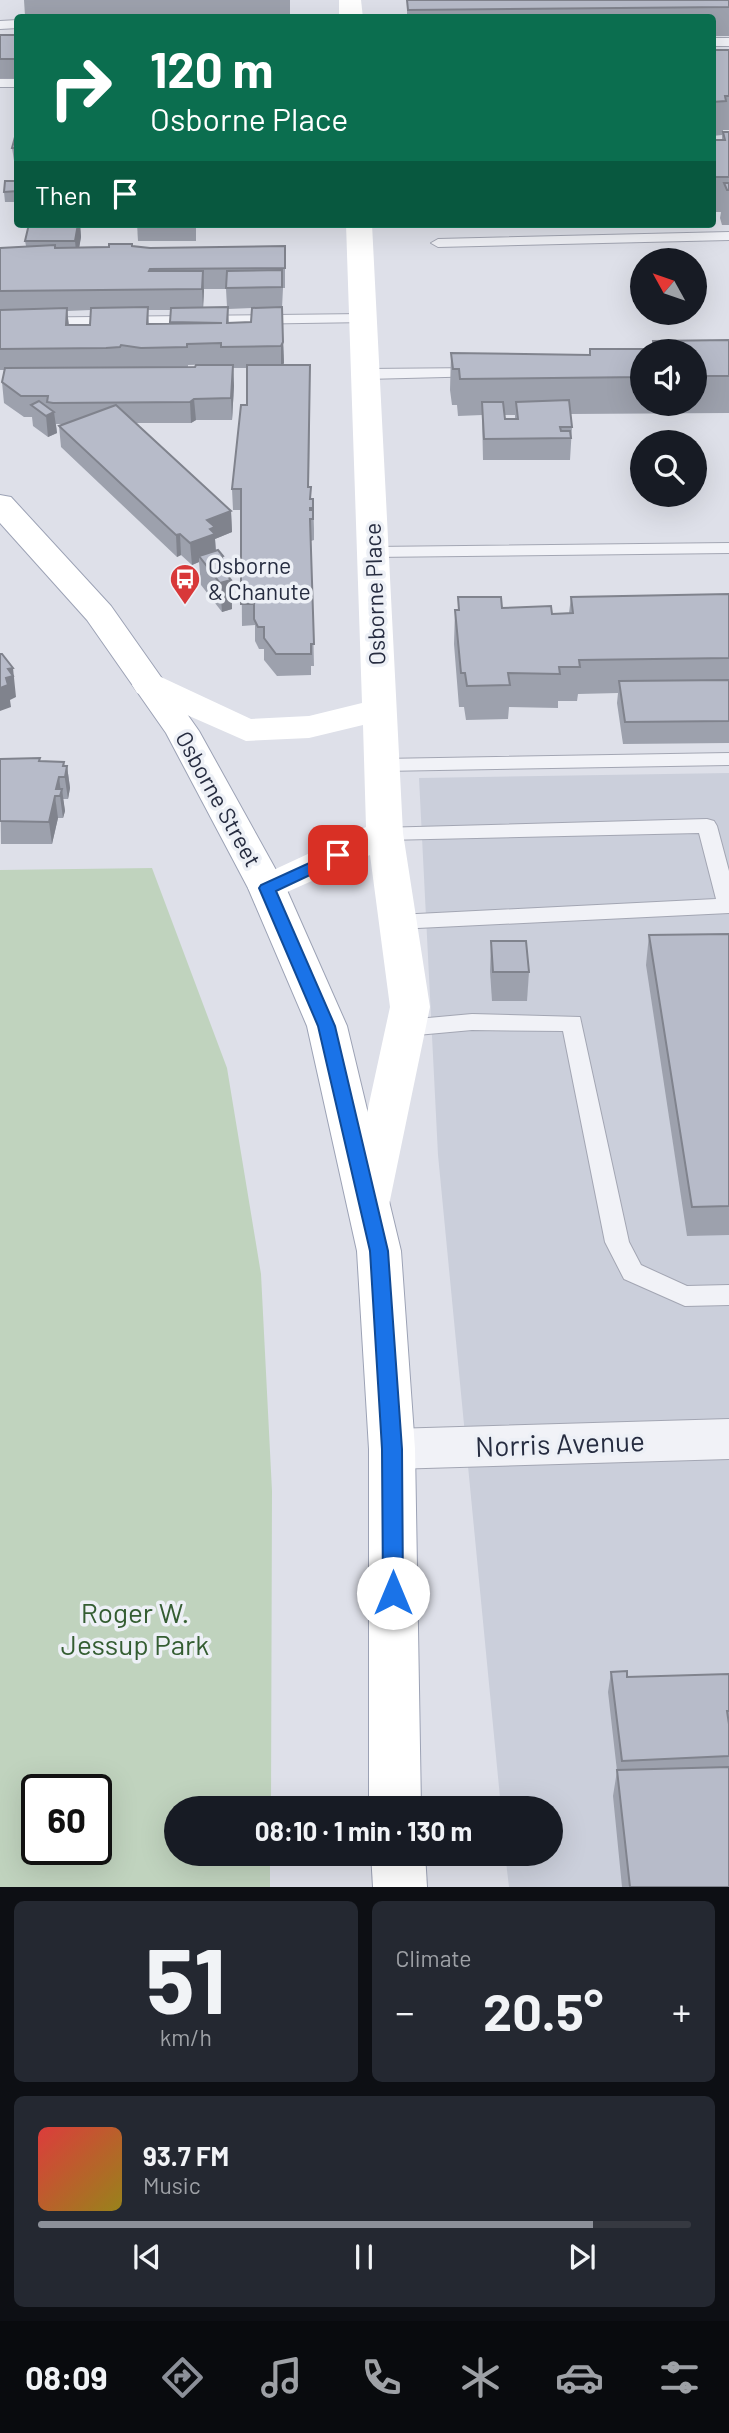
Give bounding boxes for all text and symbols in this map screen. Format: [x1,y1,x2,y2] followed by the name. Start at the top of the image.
[150,39,273,98] text: 120 m
[35,42,126,133] icon: right
[150,99,348,137] text: Osborne Place
[106,175,144,213] icon: arrive
[35,179,92,210] text: Then
[630,248,707,326] north arrow
[630,248,707,507] map controls
[630,339,707,416] button: sound
[630,430,707,507] button: search
[358,522,390,666] street label: Osborne Place
[208,551,311,605] place label: Osborne & Chanute
[168,562,202,606] bus stop icon: Osborne & Chanute
[170,726,268,871] street label: Osborne Street
[308,825,368,885] pin
[319,836,357,874] icon: arrive
[475,1423,645,1463] street label: Norris Avenue
[356,1556,430,1630] position arrow
[61,1595,209,1661] park label: Roger W. Jessup Park
[21,1774,112,1865] speed limit sign: 60
[255,1815,472,1846] text: 08:10 · 1 min · 130 m
[146,1923,226,2032] text: 51
[396,1944,472,1972] text: Climate
[483,1979,603,2041] text: 20.5°
[396,1988,415,2034] text: −
[672,1988,691,2034] text: +
[160,2023,212,2051] text: km/h
[143,2140,229,2171] text: 93.7 FM
[143,2171,201,2199] text: Music
[128,2238,166,2276] icon: previous
[345,2238,383,2276] icon: pause
[563,2238,601,2276] icon: next
[158,2353,207,2402] icon: directions
[257,2353,306,2402] icon: music
[357,2353,406,2402] icon: phone
[456,2353,505,2402] icon: climate
[555,2353,604,2402] icon: car
[655,2353,704,2402] icon: filters
[25,2358,108,2396] text: 08:09

